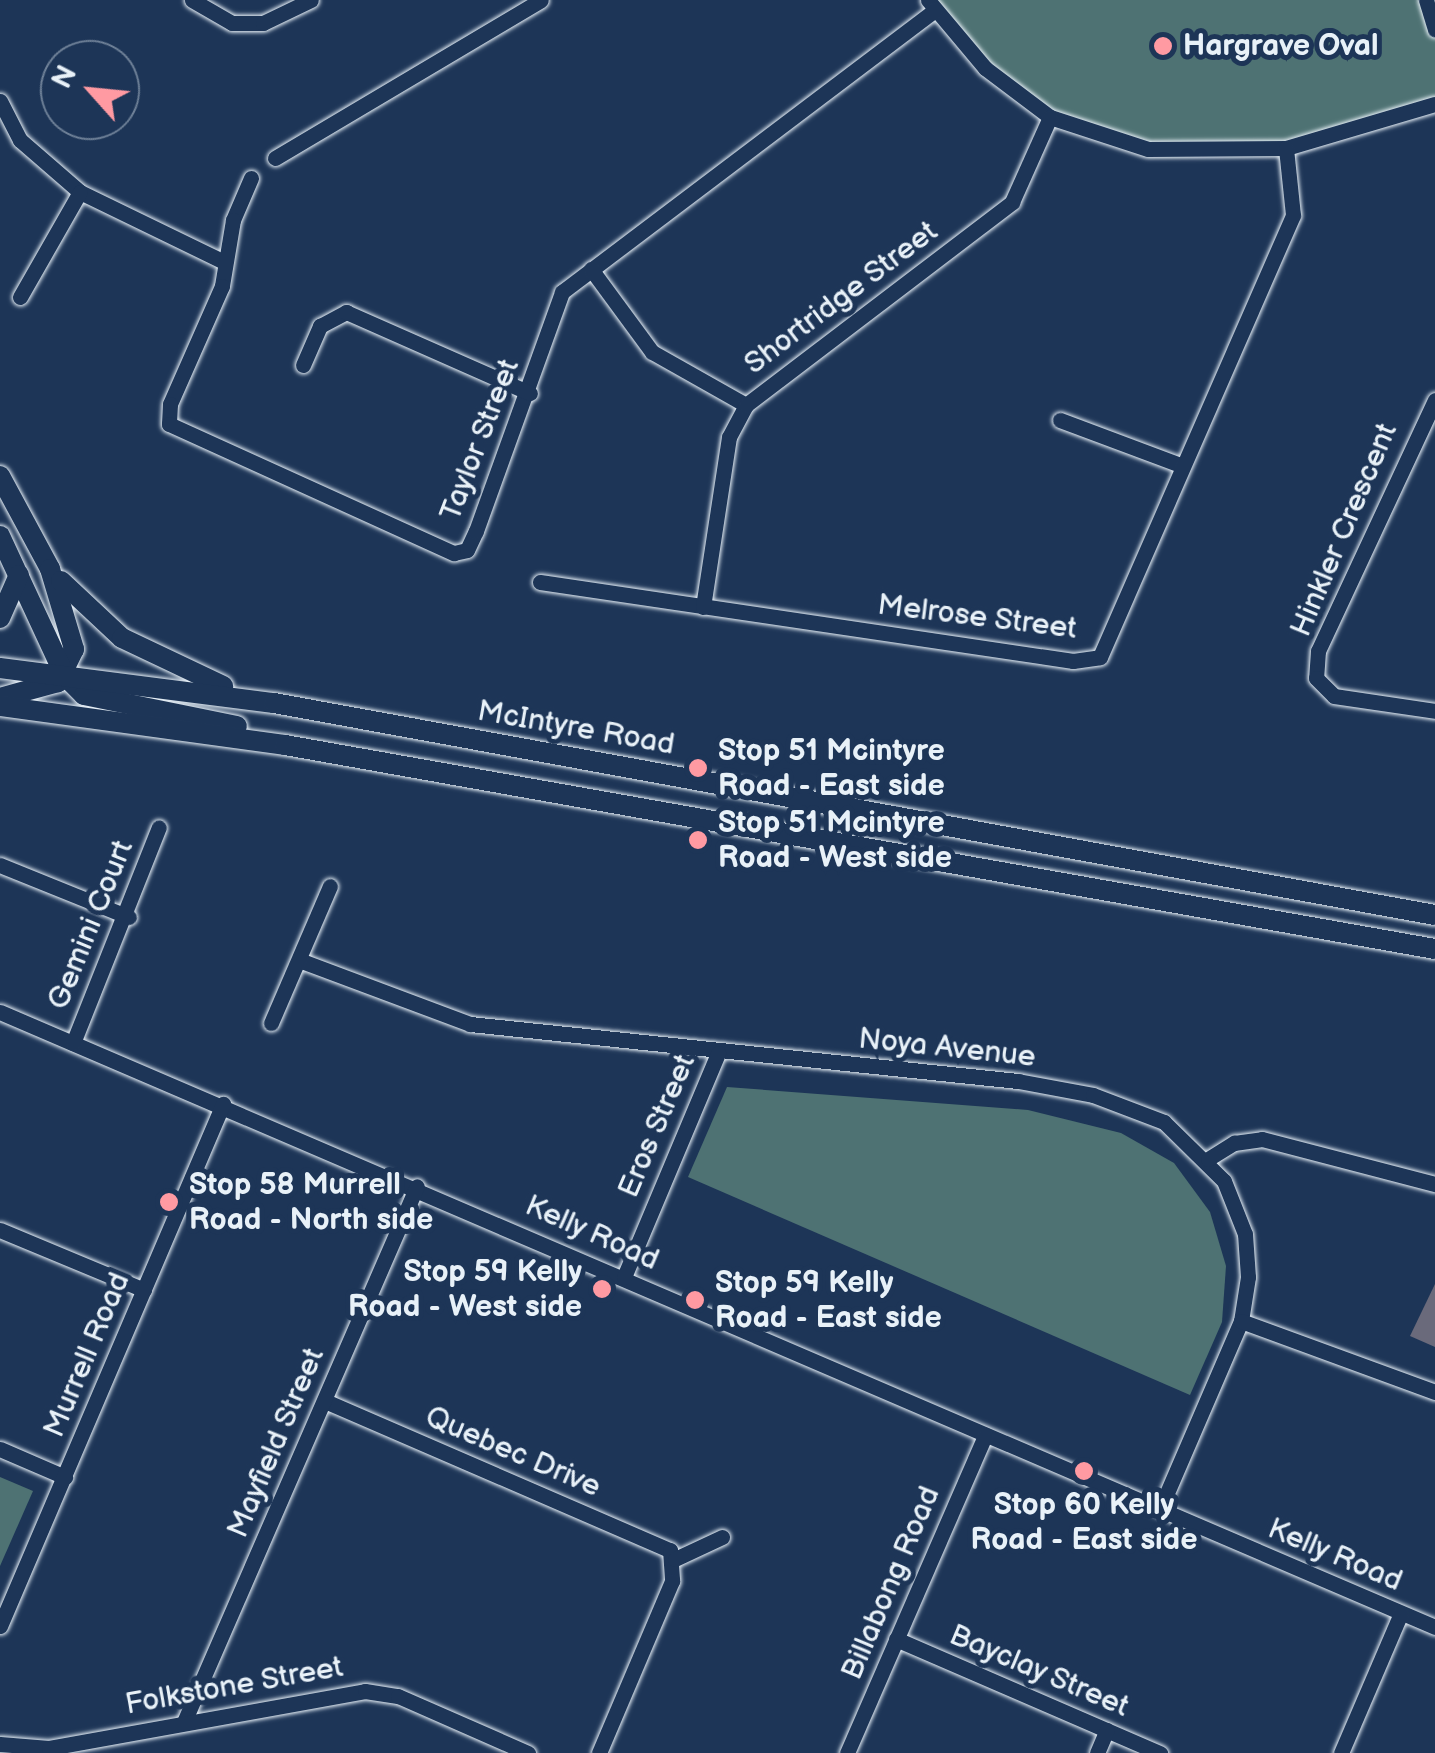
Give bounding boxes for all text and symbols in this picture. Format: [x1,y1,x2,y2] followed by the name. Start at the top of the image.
[1183,28,1379,64] place label: Hargrave Oval
[1152,35,1174,57] marker: Hargrave Oval
[40,40,140,140] north arrow
[45,60,84,94] text: N
[737,214,945,382] street label: Shortridge Street
[433,354,527,526] street label: Taylor Street
[1283,418,1405,642] street label: Hinkler Crescent
[875,587,1079,647] street label: Melrose Street
[475,693,677,763] street label: McIntyre Road
[718,733,945,804] place label: Stop 51 Mcintyre Road - East side
[687,757,709,779] marker: Stop 51 Mcintyre Road - East side
[718,805,952,876] place label: Stop 51 Mcintyre Road - West side
[687,829,709,851] marker: Stop 51 Mcintyre Road - West side
[41,835,141,1015] street label: Gemini Court
[857,1021,1037,1075] street label: Noya Avenue
[611,1049,703,1203] street label: Eros Street
[189,1167,433,1238] place label: Stop 58 Murrell Road - North side
[519,1187,665,1279] street label: Kelly Road
[158,1191,180,1213] marker: Stop 58 Murrell Road - North side
[348,1254,582,1324] place label: Stop 59 Kelly Road - West side
[715,1265,942,1336] place label: Stop 59 Kelly Road - East side
[36,1267,138,1443] street label: Murrell Road
[591,1278,613,1300] marker: Stop 59 Kelly Road - West side
[684,1289,706,1311] marker: Stop 59 Kelly Road - East side
[220,1343,332,1543] street label: Mayfield Street
[420,1399,606,1505] street label: Quebec Drive
[1073,1460,1095,1482] marker: Stop 60 Kelly Road - East side
[834,1481,948,1685] street label: Billabong Road
[971,1487,1197,1558] place label: Stop 60 Kelly Road - East side
[1262,1510,1408,1600] street label: Kelly Road
[943,1617,1135,1725] street label: Bayclay Street
[122,1649,346,1723] street label: Folkstone Street

